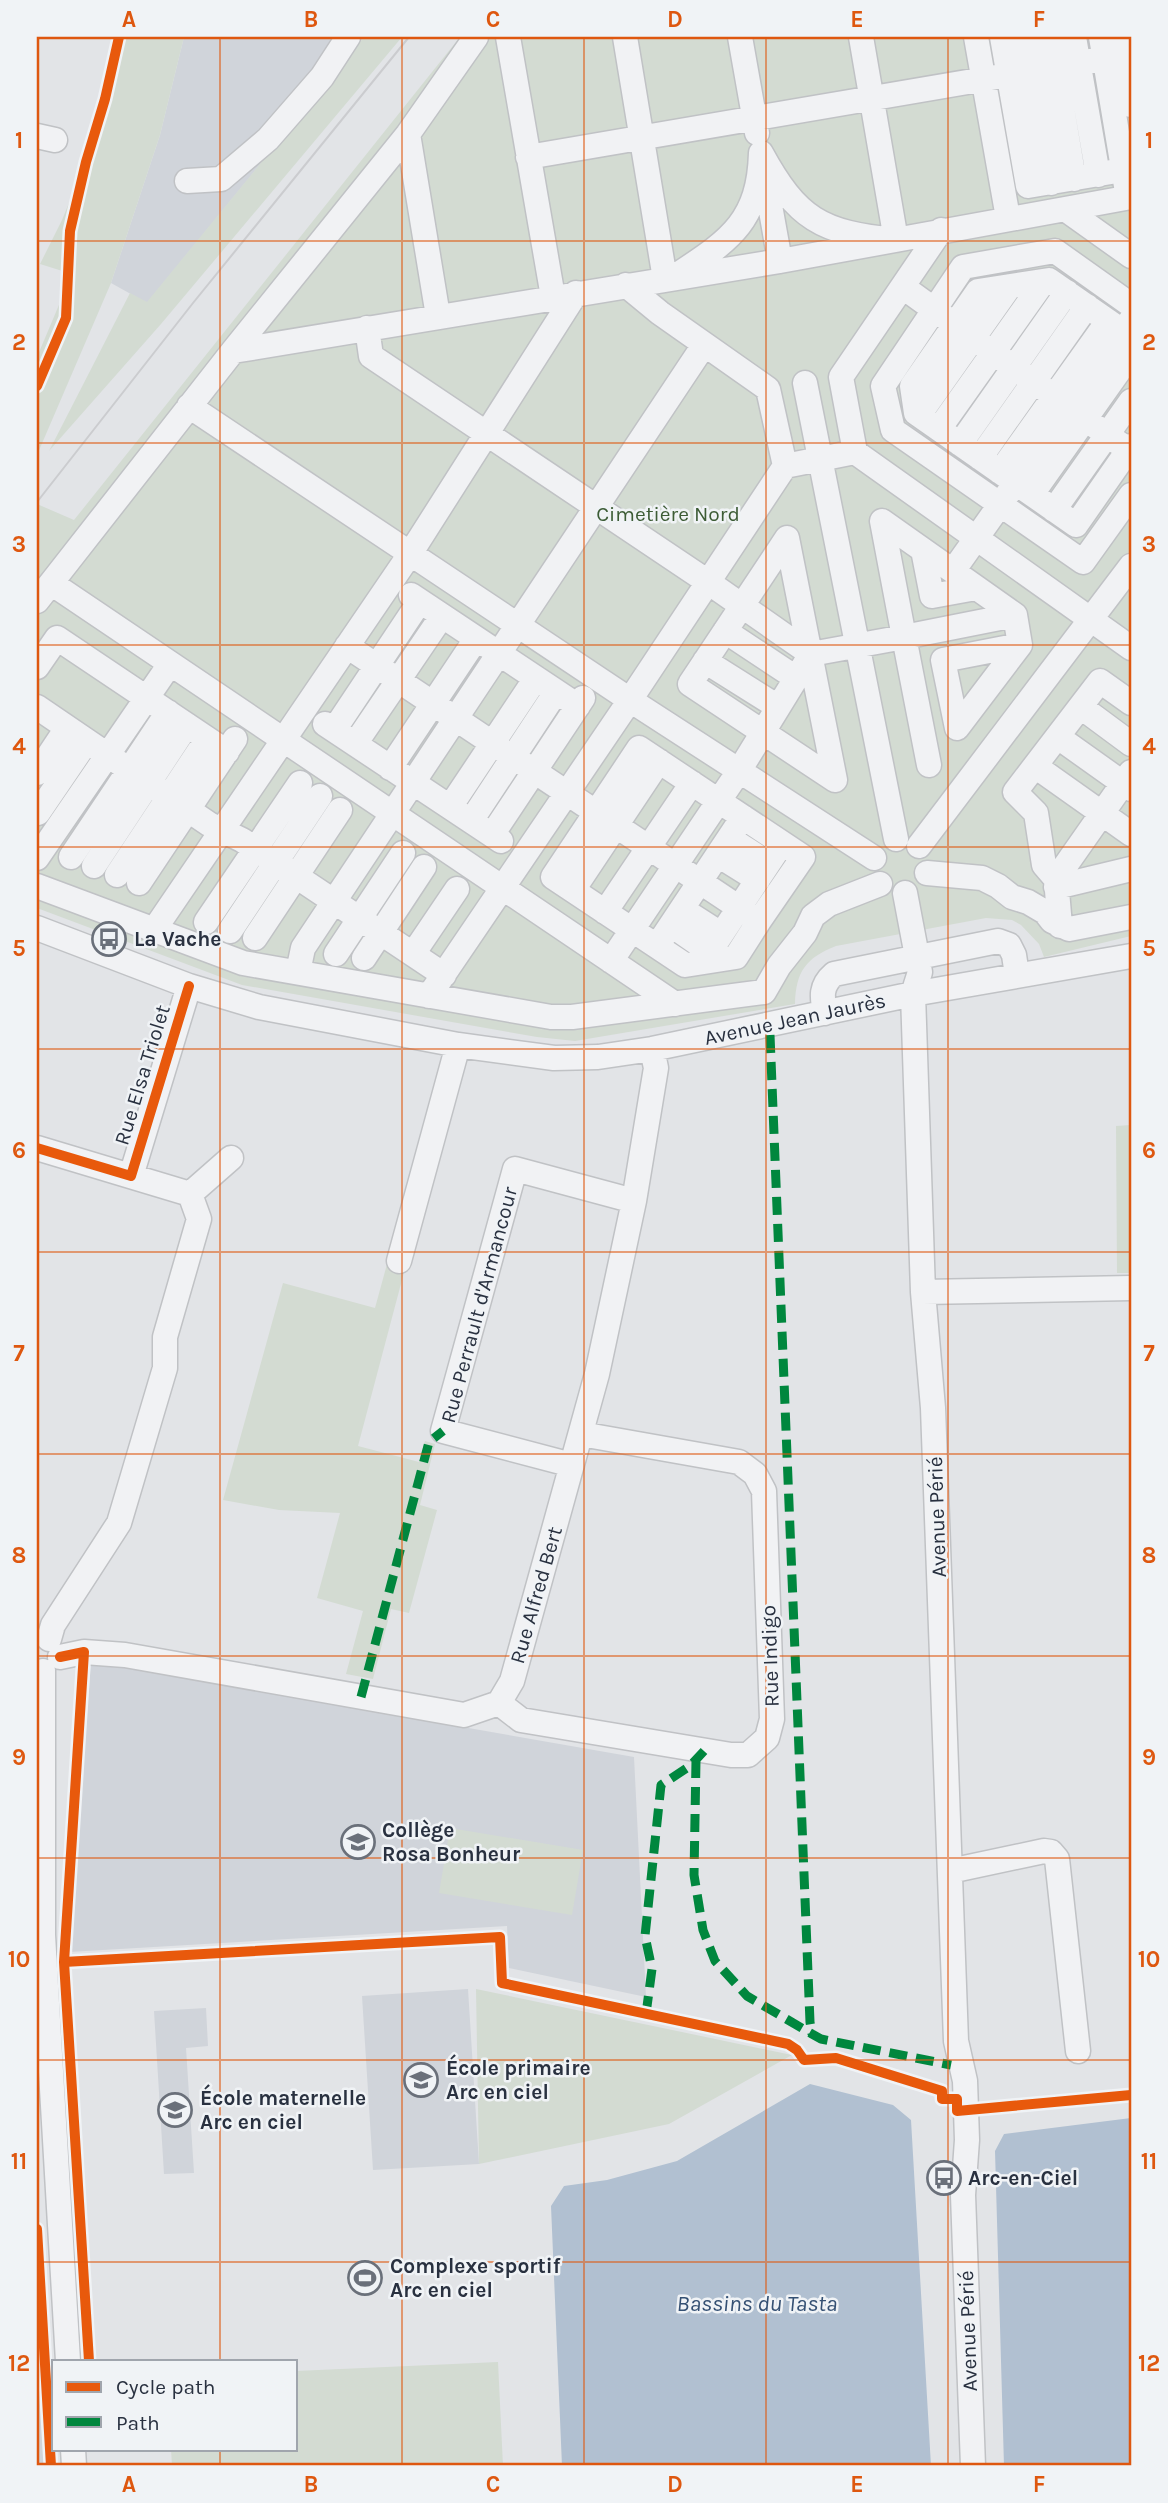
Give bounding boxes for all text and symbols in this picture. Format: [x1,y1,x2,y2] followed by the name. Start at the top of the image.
[122,6,136,33] text: A
[304,6,318,33] text: B
[486,6,500,33] text: C
[667,6,683,33] text: D
[850,6,864,33] text: E
[1033,6,1045,33] text: F
[15,127,23,154] text: 1
[1145,127,1153,154] text: 1
[12,329,26,356] text: 2
[1142,329,1156,356] text: 2
[596,502,740,526] park label: Cimetière Nord
[12,531,26,558] text: 3
[1142,531,1156,558] text: 3
[12,733,26,760] text: 4
[1142,733,1156,760] text: 4
[90,920,128,958] bus stop icon: La Vache
[134,927,221,951] place label: La Vache
[12,935,26,962] text: 5
[1142,935,1156,962] text: 5
[702,988,888,1050] street label: Avenue Jean Jaurès
[109,1002,175,1148] street label: Rue Elsa Triolet
[12,1137,26,1164] text: 6
[1142,1137,1156,1164] text: 6
[436,1184,522,1426] street label: Rue Perrault d'Armancour
[13,1340,25,1367] text: 7
[1143,1340,1155,1367] text: 7
[923,1456,951,1578] street label: Avenue Périé
[505,1524,567,1666] street label: Rue Alfred Bert
[12,1542,26,1569] text: 8
[1142,1542,1156,1569] text: 8
[756,1605,784,1707] street label: Rue Indigo
[12,1744,26,1771] text: 9
[1142,1744,1156,1771] text: 9
[382,1818,521,1866] place label: Collège Rosa Bonheur
[339,1823,377,1861] school or university icon: Collège Rosa Bonheur
[8,1946,30,1973] text: 10
[1138,1946,1160,1973] text: 10
[446,2054,591,2104] place label: École primaire Arc en ciel
[402,2061,440,2099] school or university icon: École primaire Arc en ciel
[200,2084,366,2134] place label: École maternelle Arc en ciel
[156,2091,194,2129] school or university icon: École maternelle Arc en ciel
[11,2148,27,2175] text: 11
[1141,2148,1157,2175] text: 11
[925,2159,963,2197] bus stop icon: Arc-en-Ciel
[968,2166,1078,2190] place label: Arc-en-Ciel
[390,2254,561,2302] place label: Complexe sportif Arc en ciel
[346,2259,384,2297] sports icon: Complexe sportif Arc en ciel
[954,2270,982,2392] street label: Avenue Périé
[677,2290,837,2317] water label: Bassins du Tasta
[8,2350,30,2377] text: 12
[1138,2350,1160,2377] text: 12
[52,2360,298,2450] legend
[116,2375,216,2399] text: Cycle path
[116,2411,160,2435] text: Path
[122,2471,136,2498] text: A
[304,2471,318,2498] text: B
[486,2471,500,2498] text: C
[667,2471,683,2498] text: D
[850,2471,864,2498] text: E
[1033,2471,1045,2498] text: F

